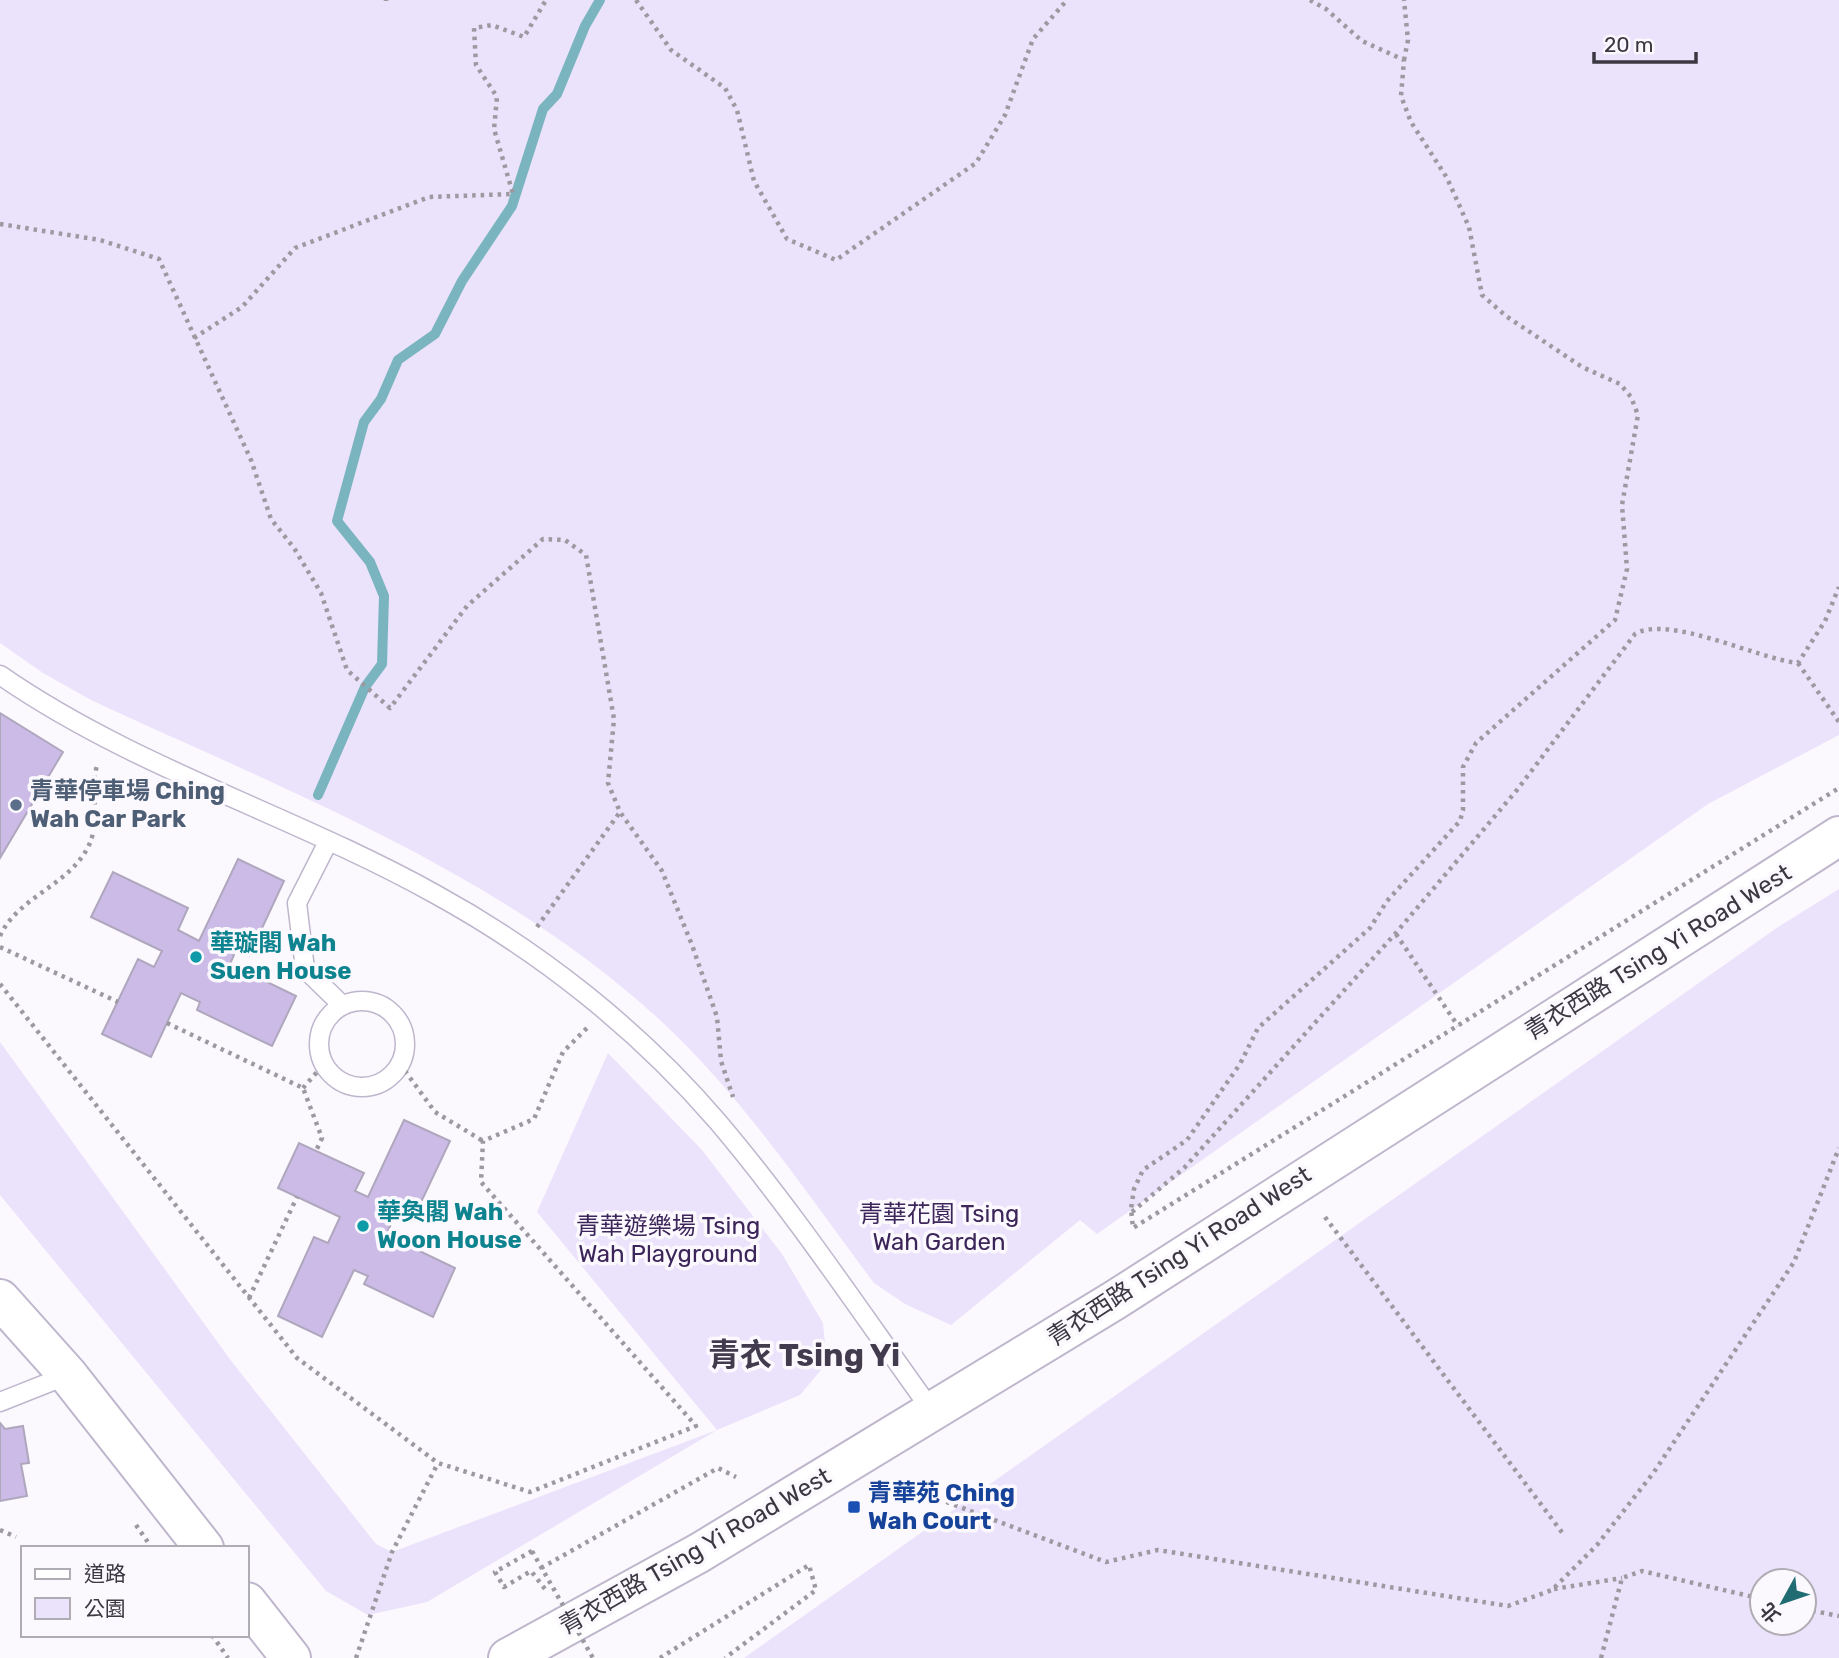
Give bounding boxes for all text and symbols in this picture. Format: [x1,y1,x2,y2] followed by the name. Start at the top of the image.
[1594,21,1696,65] scale bar
[1604,32,1653,57] text: 20 m
[30,777,225,833] place label: 青華停車場 Ching Wah Car Park
[8,797,24,813] marker: 青華停車場 Ching Wah Car Park
[1520,858,1796,1046] street label: 青衣西路 Tsing Yi Road West
[210,929,352,985] place label: 華璇閣 Wah Suen House
[188,949,204,965] marker: 華璇閣 Wah Suen House
[1042,1160,1316,1352] street label: 青衣西路 Tsing Yi Road West
[377,1198,522,1254] place label: 華奐閣 Wah Woon House
[859,1200,1019,1256] park label: 青華花園 Tsing Wah Garden
[576,1212,760,1268] park label: 青華遊樂場 Tsing Wah Playground
[355,1218,371,1234] marker: 華奐閣 Wah Woon House
[708,1336,900,1374] district label: 青衣 Tsing Yi
[554,1462,836,1640] street label: 青衣西路 Tsing Yi Road West
[868,1479,1015,1535] place label: 青華苑 Ching Wah Court
[846,1499,862,1515] marker: 青華苑 Ching Wah Court
[21,1546,248,1637] legend
[84,1561,126,1586] text: 道路
[1748,1567,1818,1637] north arrow
[84,1596,126,1621] text: 公園
[1755,1598,1785,1627] text: 北

